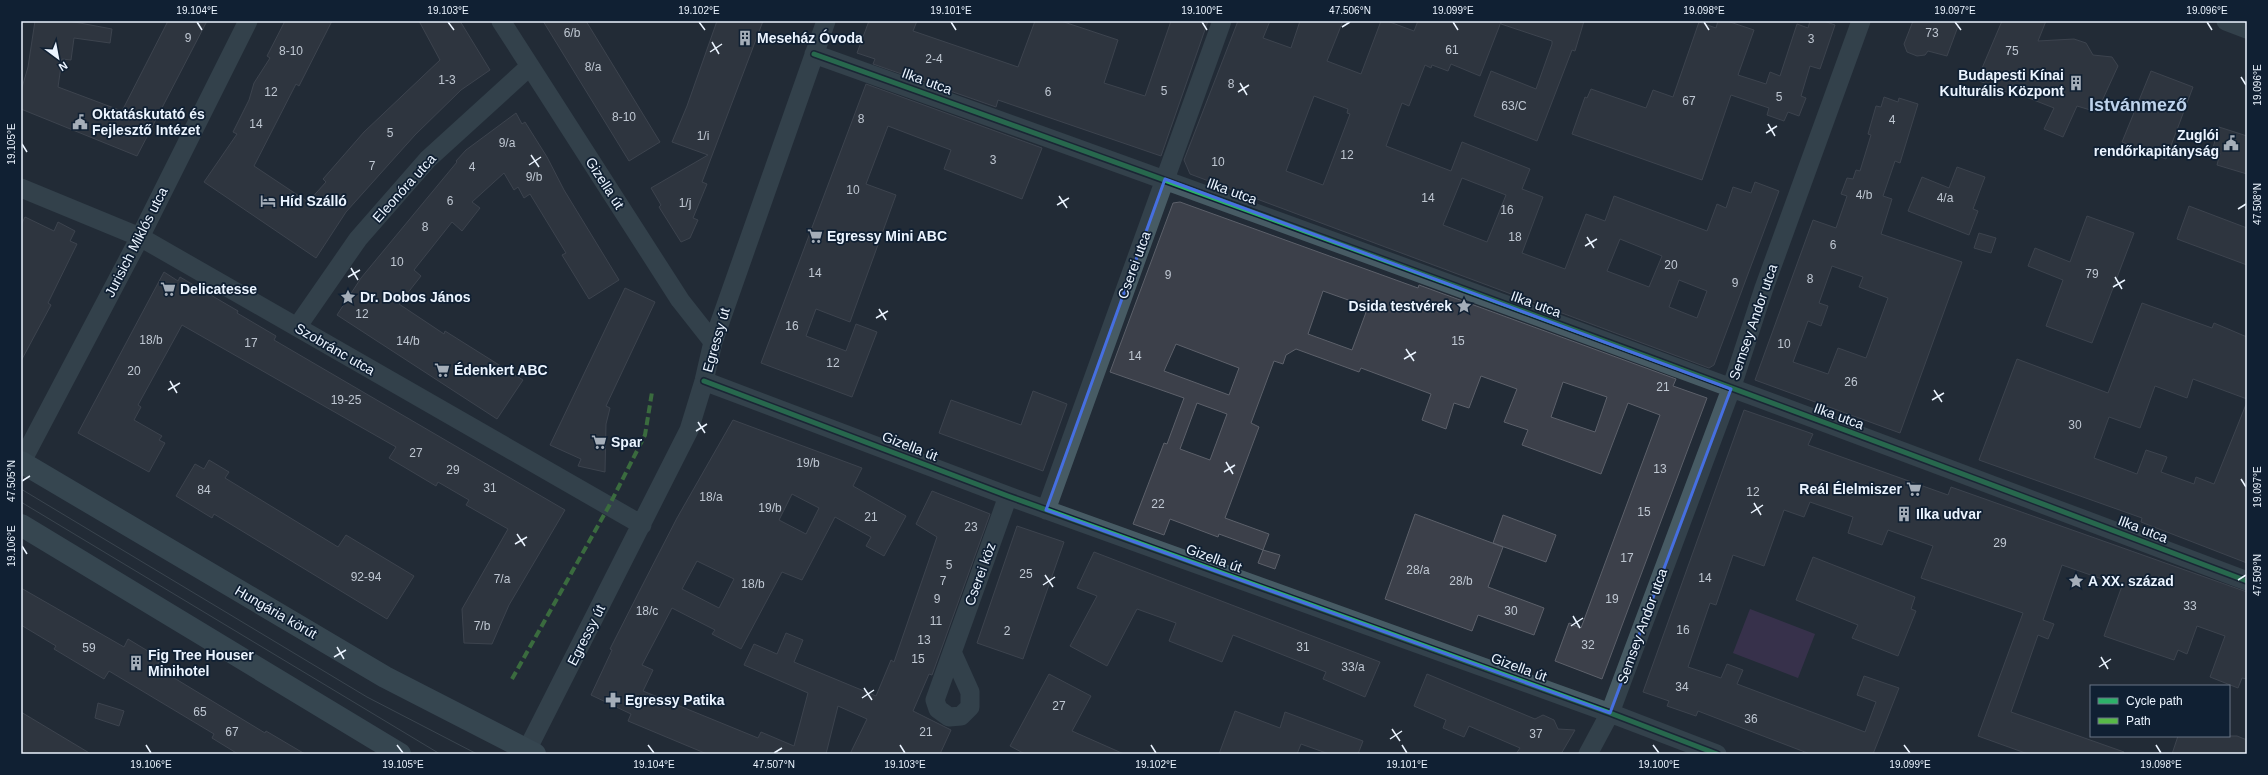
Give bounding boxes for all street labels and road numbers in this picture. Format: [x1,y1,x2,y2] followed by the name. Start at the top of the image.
[900,65,954,98] street label: Ilka utca
[369,150,439,225] street label: Eleonóra utca
[582,154,628,212] street label: Gizella út
[1205,175,1259,208] street label: Ilka utca
[101,184,171,300] street label: Jurisich Miklós utca
[1114,229,1154,301] street label: Cserei utca
[1726,262,1780,382] street label: Semsey Andor utca
[1509,288,1563,321] street label: Ilka utca
[699,306,733,374] street label: Egressy út
[292,320,378,378] street label: Szobránc utca
[1812,400,1866,433] street label: Ilka utca
[880,428,940,464] street label: Gizella út
[2116,512,2170,546] street label: Ilka utca
[961,540,999,608] street label: Cserei köz
[1184,541,1244,576] street label: Gizella út
[1614,566,1670,686] street label: Semsey Andor utca
[232,582,320,642] street label: Hungária körút
[564,602,608,668] street label: Egressy út
[1489,650,1549,685] street label: Gizella út

